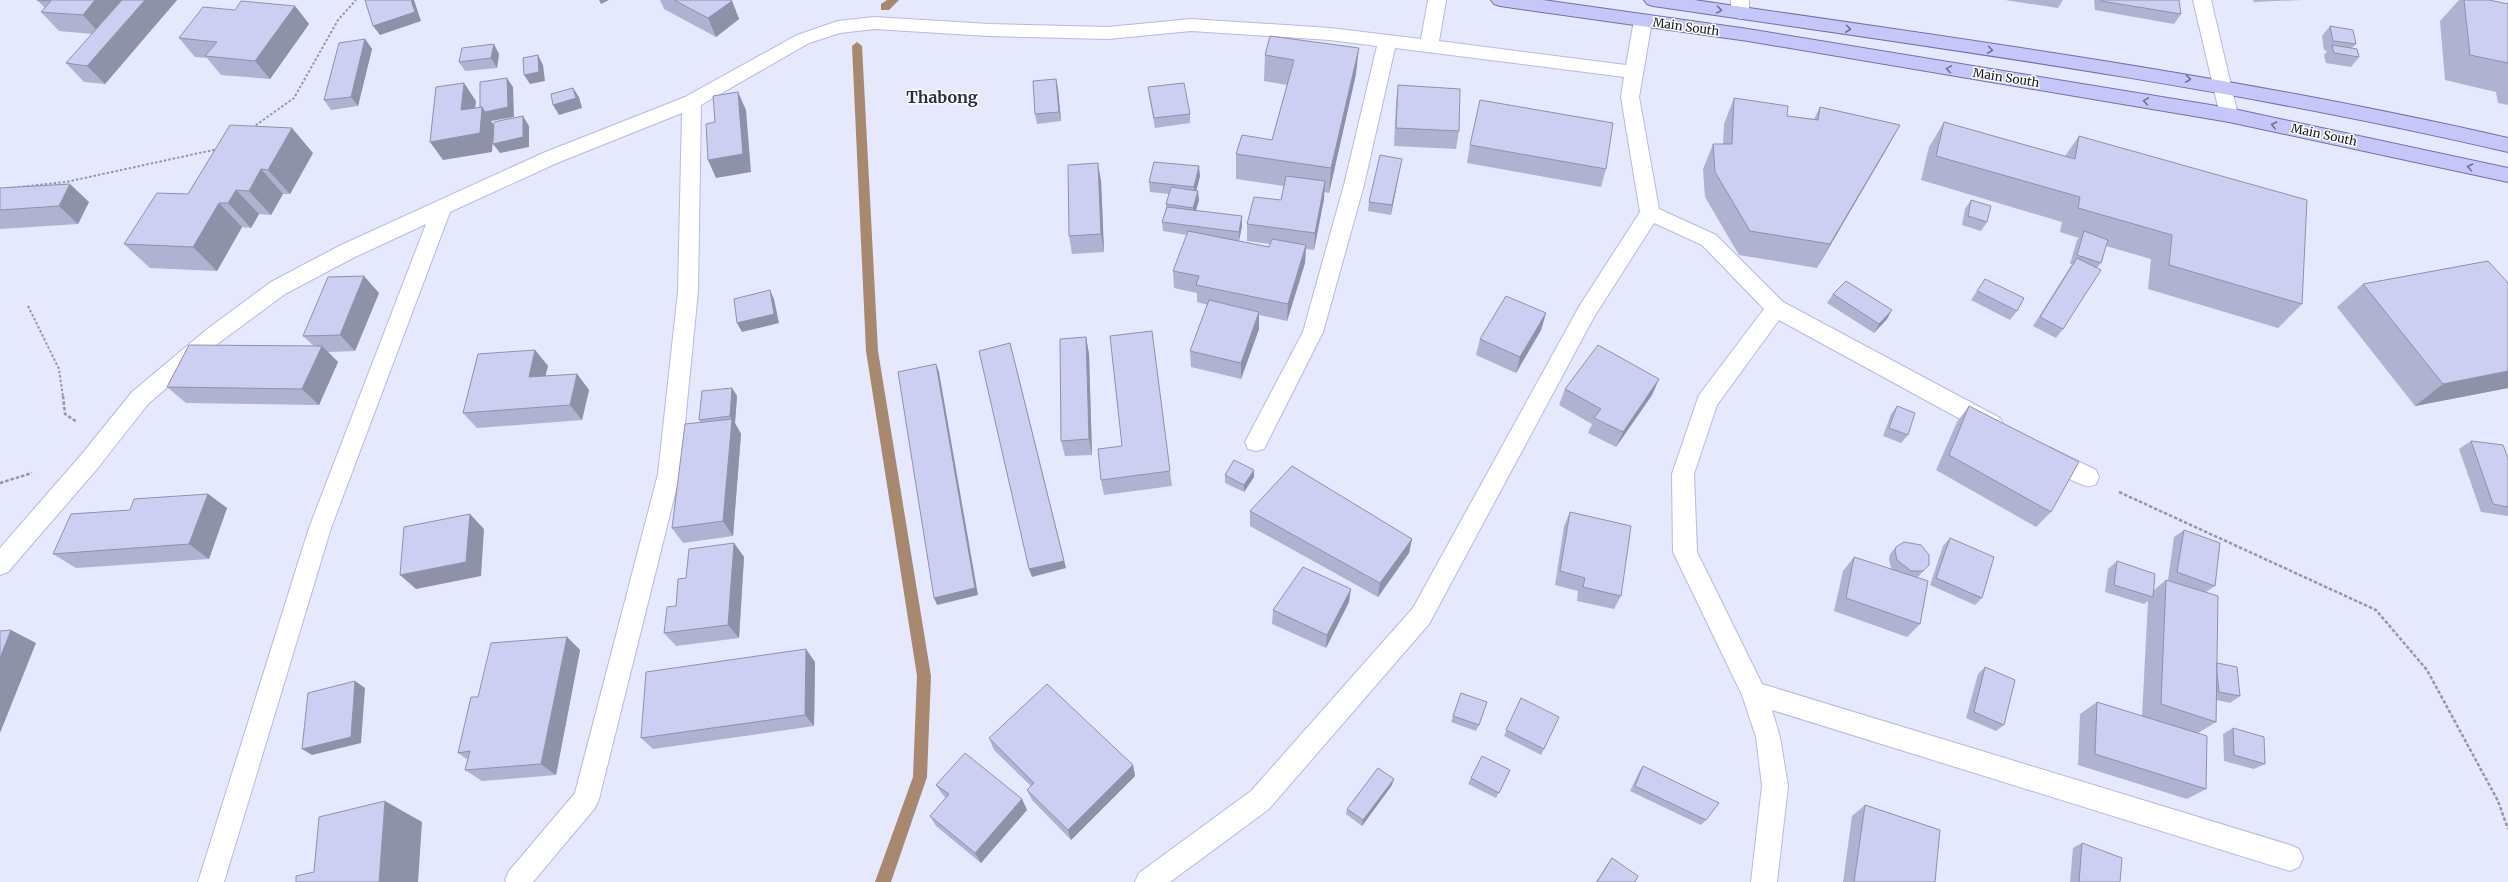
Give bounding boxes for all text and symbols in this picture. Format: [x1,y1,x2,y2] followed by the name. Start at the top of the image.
[1716,5,1722,14] one-way arrow
[1652,14,1720,39] street label: Main South
[1845,24,1851,33] one-way arrow
[1987,45,1993,54] one-way arrow
[1946,65,1952,74] one-way arrow
[1972,65,2040,90] street label: Main South
[2185,74,2191,83] one-way arrow
[906,87,978,107] district label: Thabong
[2143,98,2150,106] one-way arrow
[2290,120,2359,149] street label: Main South
[2271,121,2277,129] one-way arrow
[2467,163,2473,171] one-way arrow

